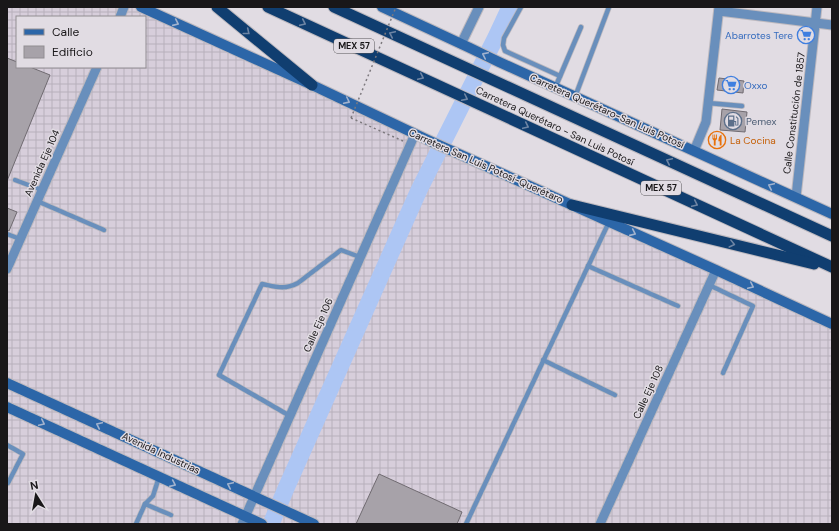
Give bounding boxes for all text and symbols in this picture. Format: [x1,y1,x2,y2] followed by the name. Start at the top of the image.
[16,16,146,68] legend
[172,18,180,26] one-way arrow
[299,18,306,26] one-way arrow
[52,24,79,40] text: Calle
[796,25,816,45] supermarket icon: Abarrotes Tere
[243,27,250,34] one-way arrow
[725,29,793,42] place label: Abarrotes Tere
[389,31,396,39] one-way arrow
[334,39,374,53] road number: MEX 57
[52,44,93,60] text: Edificio
[780,51,808,175] street label: Calle Constitución de 1857
[481,52,489,60] one-way arrow
[528,71,687,151] street label: Carretera Querétaro-San Luis Potosí
[417,72,425,80] one-way arrow
[721,75,741,95] supermarket icon: Oxxo
[744,79,767,92] place label: Oxxo
[474,84,637,169] street label: Carretera Querétaro - San Luis Potosí
[461,93,469,101] one-way arrow
[343,96,350,104] one-way arrow
[723,111,743,131] fuel station icon: Pemex
[746,115,777,128] place label: Pemex
[521,121,529,129] one-way arrow
[407,126,565,206] street label: Carretera San Luis Potosí-Querétaro
[21,128,63,198] street label: Avenida Eje 104
[707,130,727,150] restaurant icon: La Cocina
[730,134,776,147] place label: La Cocina
[666,158,674,166] one-way arrow
[641,181,681,195] road number: MEX 57
[768,183,775,191] one-way arrow
[690,199,698,207] one-way arrow
[629,228,636,236] one-way arrow
[728,239,735,248] one-way arrow
[747,281,755,289] one-way arrow
[300,296,336,354] street label: Calle Eje 106
[630,363,666,421] street label: Calle Eje 108
[38,418,46,426] one-way arrow
[96,422,103,430] one-way arrow
[120,429,202,477] street label: Avenida Industrias
[16,475,56,515] north arrow
[29,478,39,493] text: N
[170,479,177,487] one-way arrow
[227,482,234,490] one-way arrow

